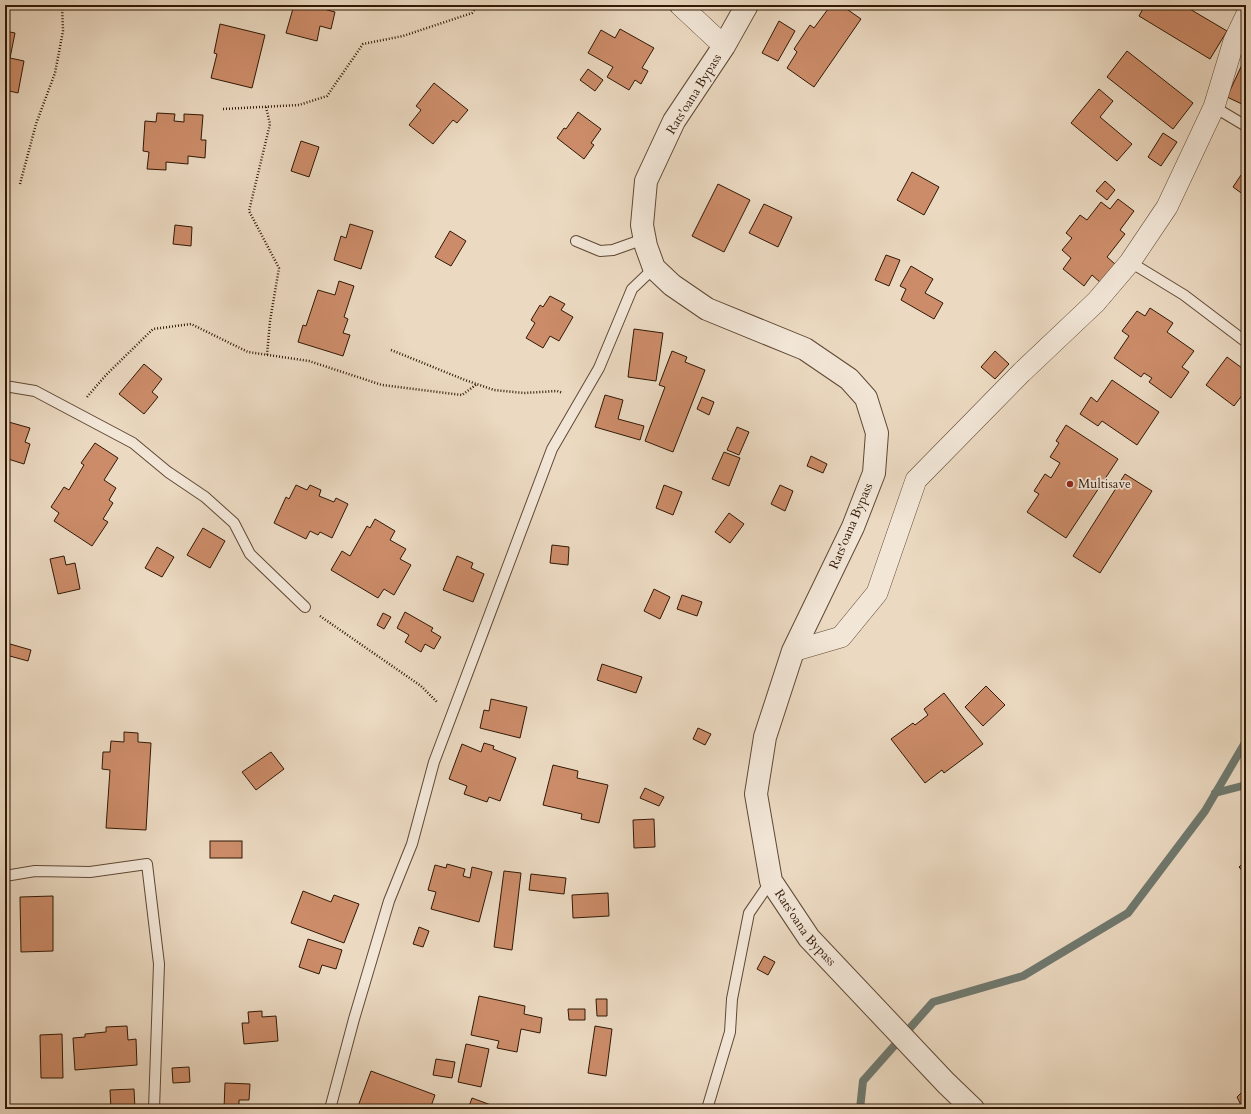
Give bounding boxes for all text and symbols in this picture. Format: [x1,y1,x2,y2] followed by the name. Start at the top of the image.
[662,50,726,138] street label: Rats'oana Bypass
[1078,475,1131,493] place label: Multisave
[1065,479,1075,489] marker: Multisave
[825,480,877,572] street label: Rats'oana Bypass
[770,886,840,970] street label: Rats'oana Bypass

